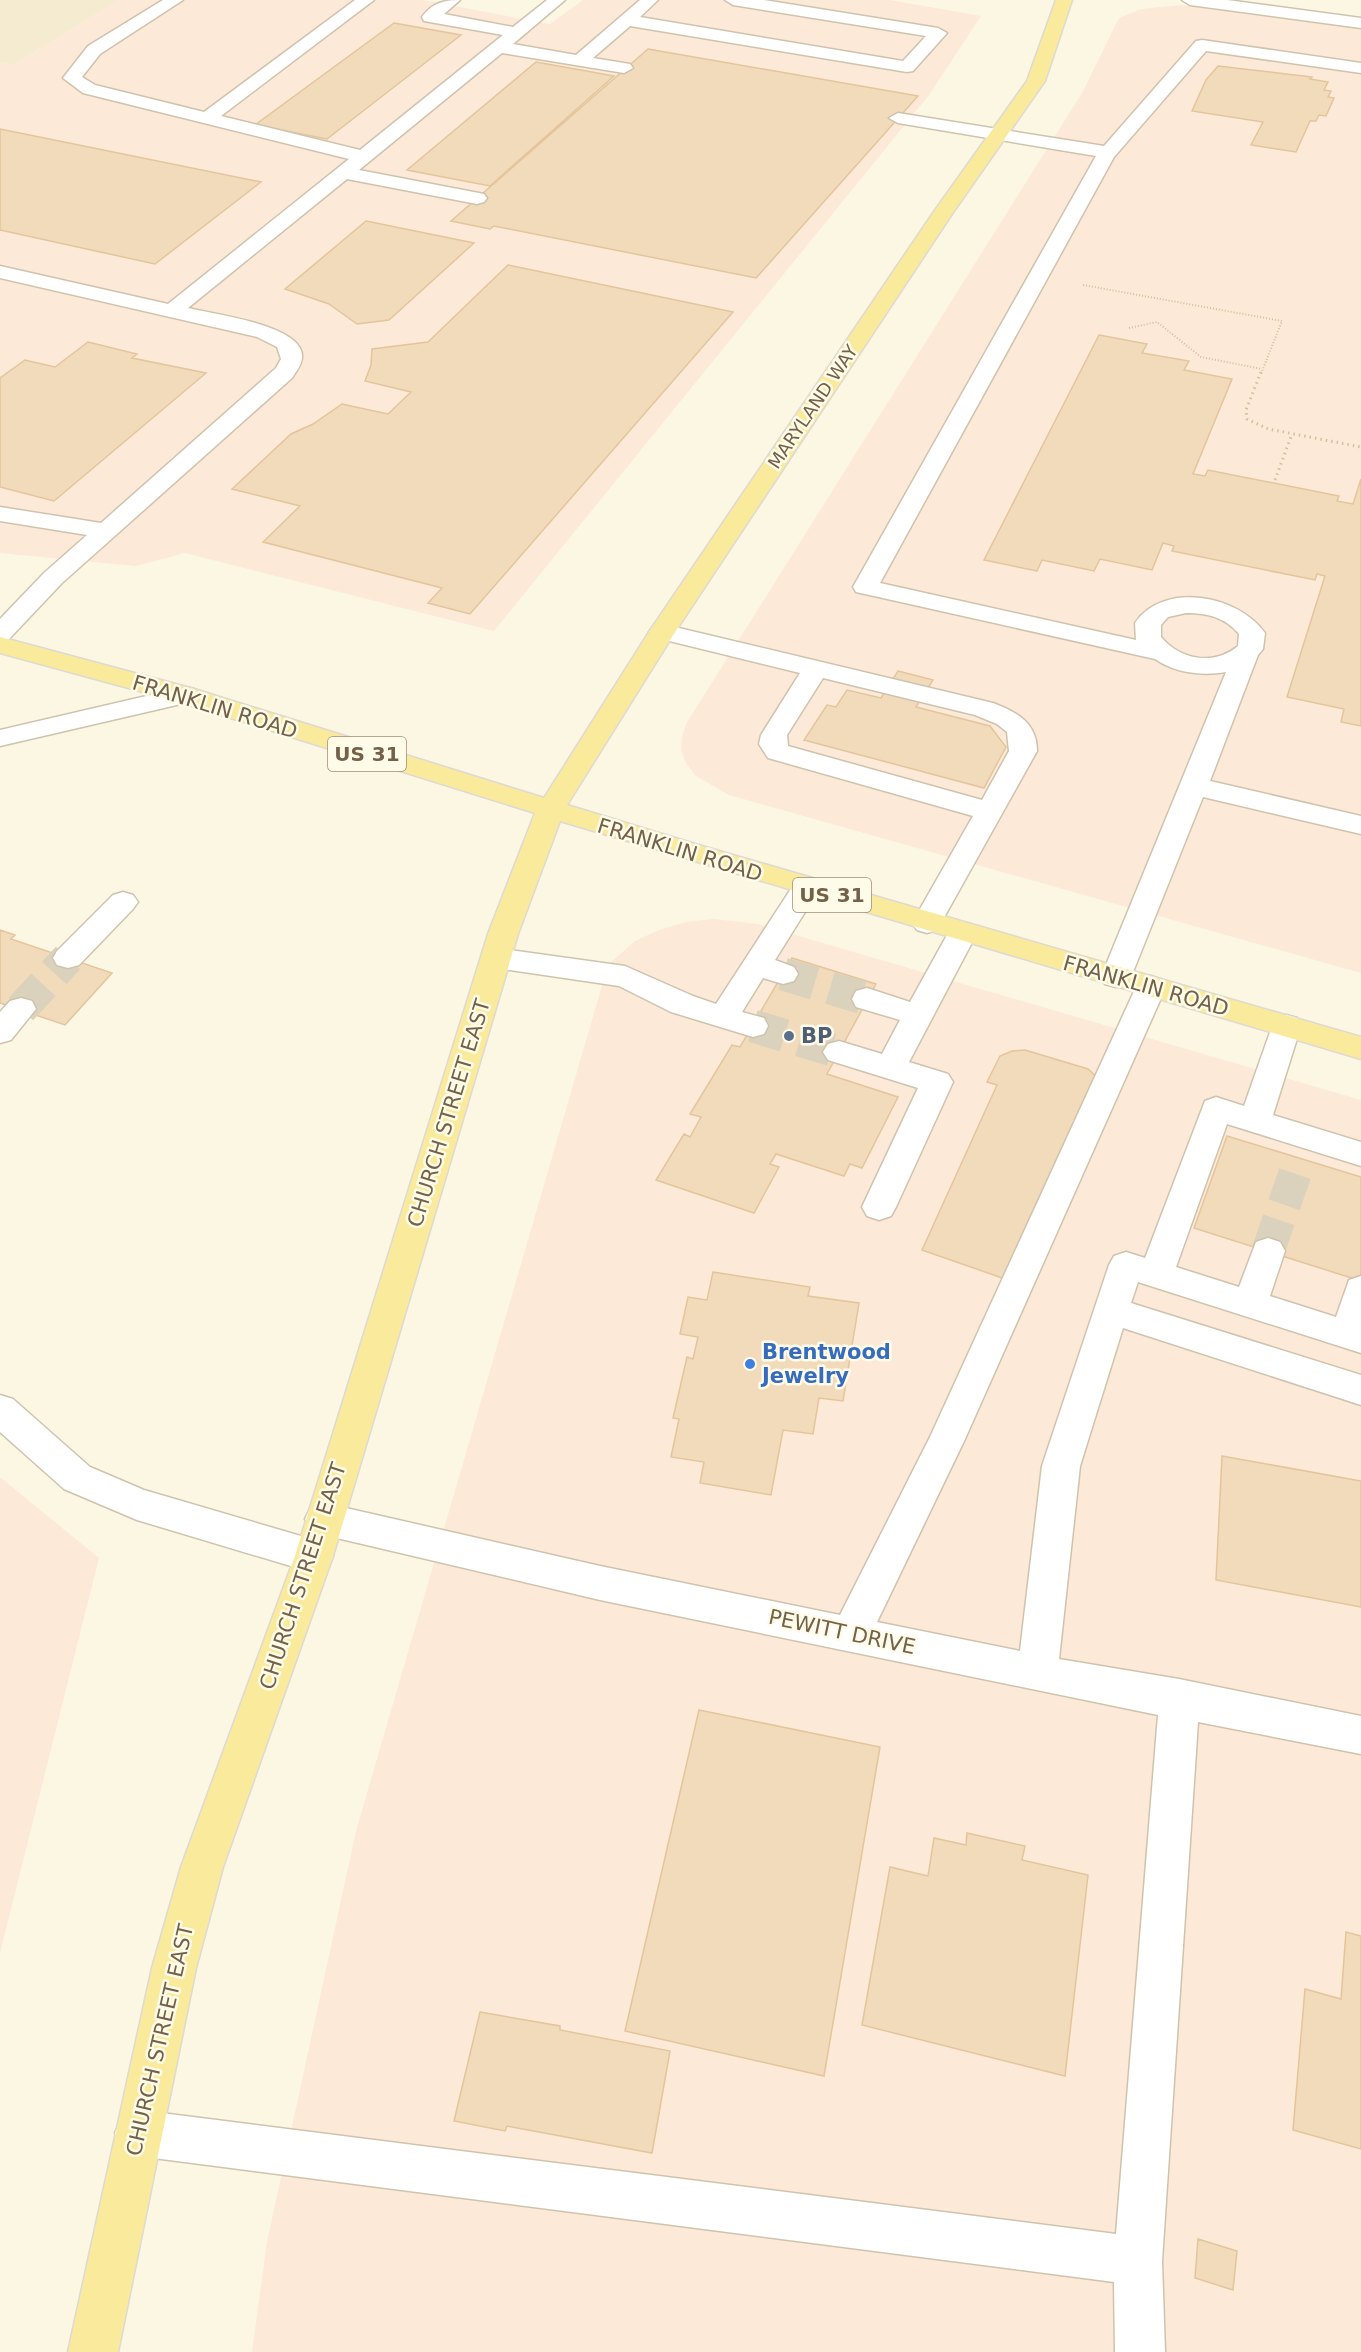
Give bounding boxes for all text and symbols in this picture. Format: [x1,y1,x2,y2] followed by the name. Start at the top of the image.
[763,340,862,473] street label: MARYLAND WAY
[130,670,300,744] street label: FRANKLIN ROAD
[328,737,406,771] road number: US 31
[595,813,765,887] street label: FRANKLIN ROAD
[793,878,871,912] road number: US 31
[1060,951,1232,1021] street label: FRANKLIN ROAD
[403,996,495,1230] street label: CHURCH STREET EAST
[801,1024,832,1048] place label: BP
[782,1029,796,1043] marker: BP
[760,1340,891,1388] place label: Brentwood Jewelry
[743,1357,757,1371] marker: Brentwood Jewelry
[255,1459,351,1692] street label: CHURCH STREET EAST
[766,1605,918,1659] street label: PEWITT DRIVE
[122,1922,198,2158] street label: CHURCH STREET EAST

